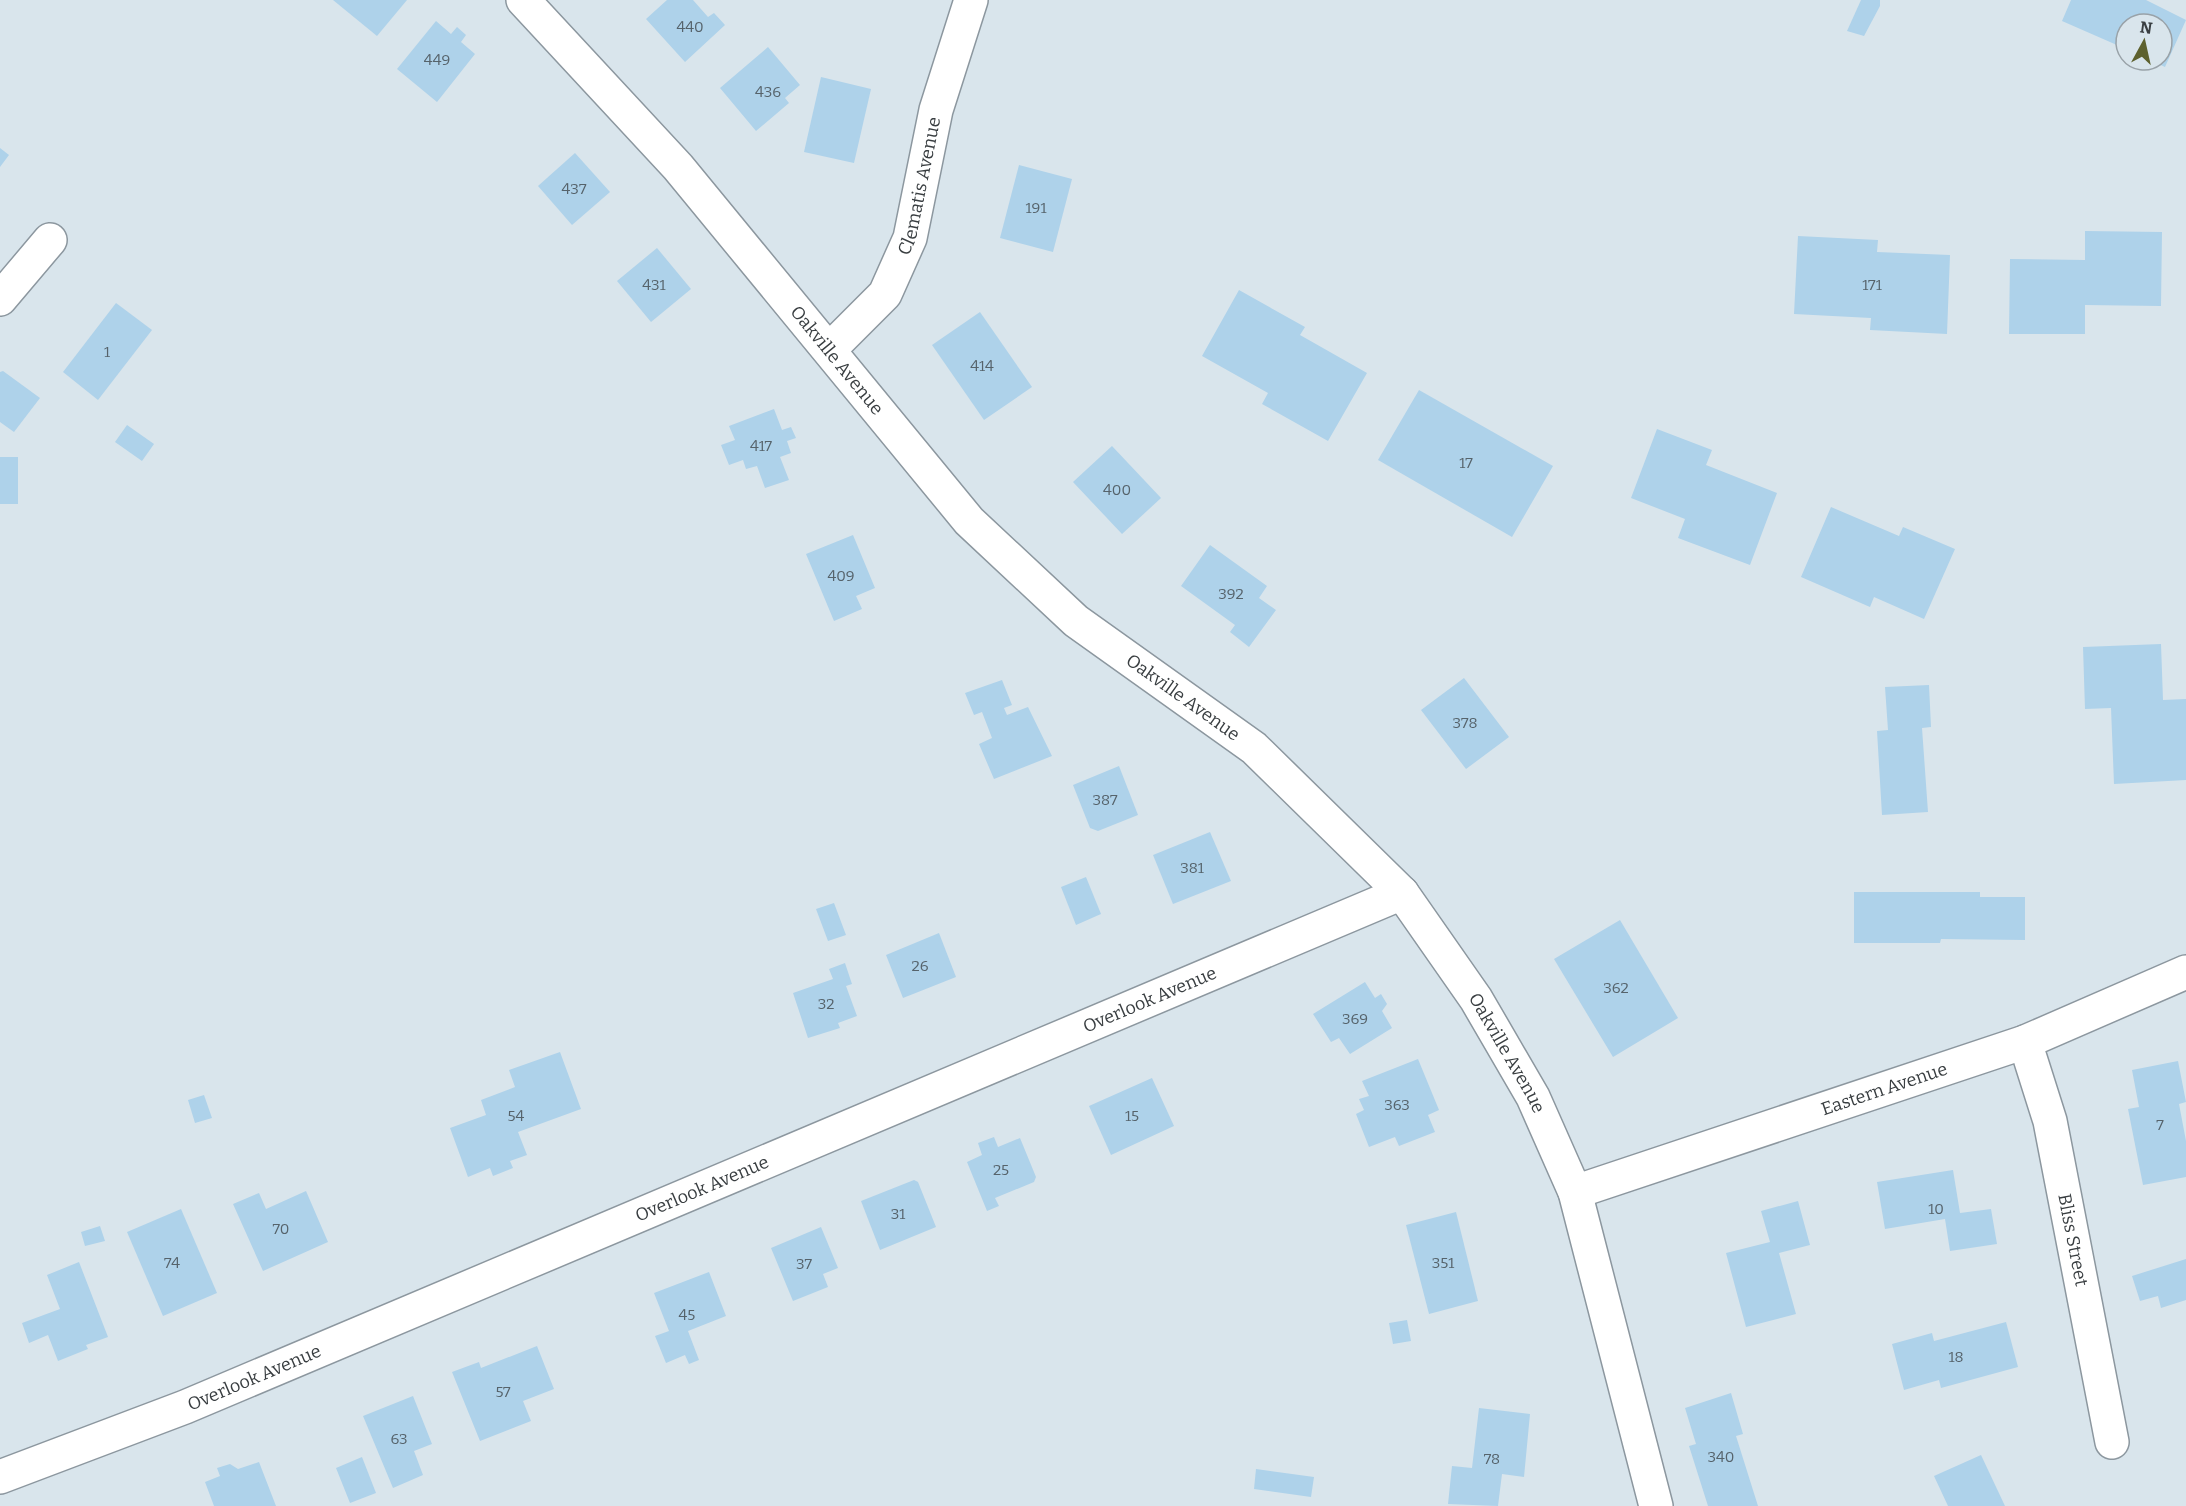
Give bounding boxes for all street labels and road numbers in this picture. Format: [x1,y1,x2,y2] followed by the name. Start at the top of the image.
[893,115,945,258] street label: Clematis Avenue
[786,301,888,419] street label: Oakville Avenue
[1122,649,1244,745] street label: Oakville Avenue
[1080,962,1220,1037] street label: Overlook Avenue
[1464,989,1550,1116] street label: Oakville Avenue
[1818,1058,1950,1120] street label: Eastern Avenue
[632,1151,772,1227] street label: Overlook Avenue
[2053,1192,2093,1288] street label: Bliss Street
[184,1340,324,1416] street label: Overlook Avenue

